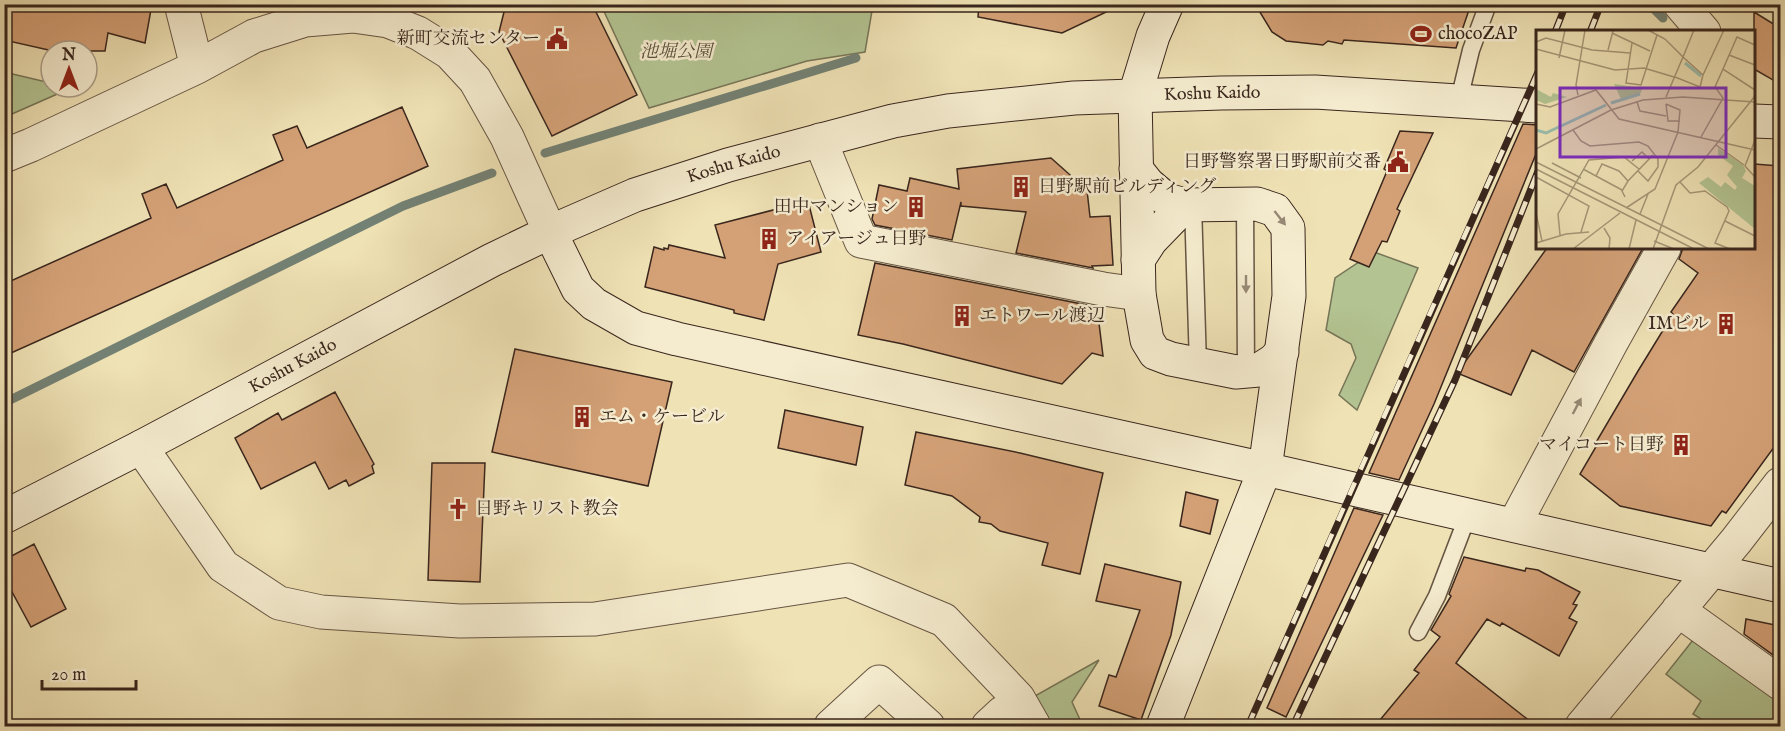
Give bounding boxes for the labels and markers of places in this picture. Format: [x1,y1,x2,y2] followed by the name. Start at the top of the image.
[1409,22,1433,46] sports icon: chocoZAP
[1438,23,1517,46] place label: chocoZAP
[545,27,569,51] public building icon: 新町交流センター
[397,28,540,51] place label: 新町交流センター
[1386,150,1410,174] public building icon: 日野警察署日野駅前交番
[1183,151,1381,174] place label: 日野警察署日野駅前交番
[1009,175,1033,199] building icon: 日野駅前ビルディング
[1038,176,1216,199] place label: 日野駅前ビルディング
[904,195,928,219] building icon: 田中マンション
[774,196,899,219] place label: 田中マンション
[757,227,781,251] building icon: アイアージュ日野
[786,228,927,251] place label: アイアージュ日野
[950,304,974,328] building icon: エトワール渡辺
[979,305,1105,328] place label: エトワール渡辺
[1714,312,1738,336] building icon: IMビル
[1648,313,1709,336] place label: IMビル
[570,405,594,429] building icon: エム・ケービル
[599,406,725,429] place label: エム・ケービル
[1669,433,1693,457] building icon: マイコート日野
[1539,434,1664,457] place label: マイコート日野
[446,497,470,521] church icon: 日野キリスト教会
[475,498,619,521] place label: 日野キリスト教会

